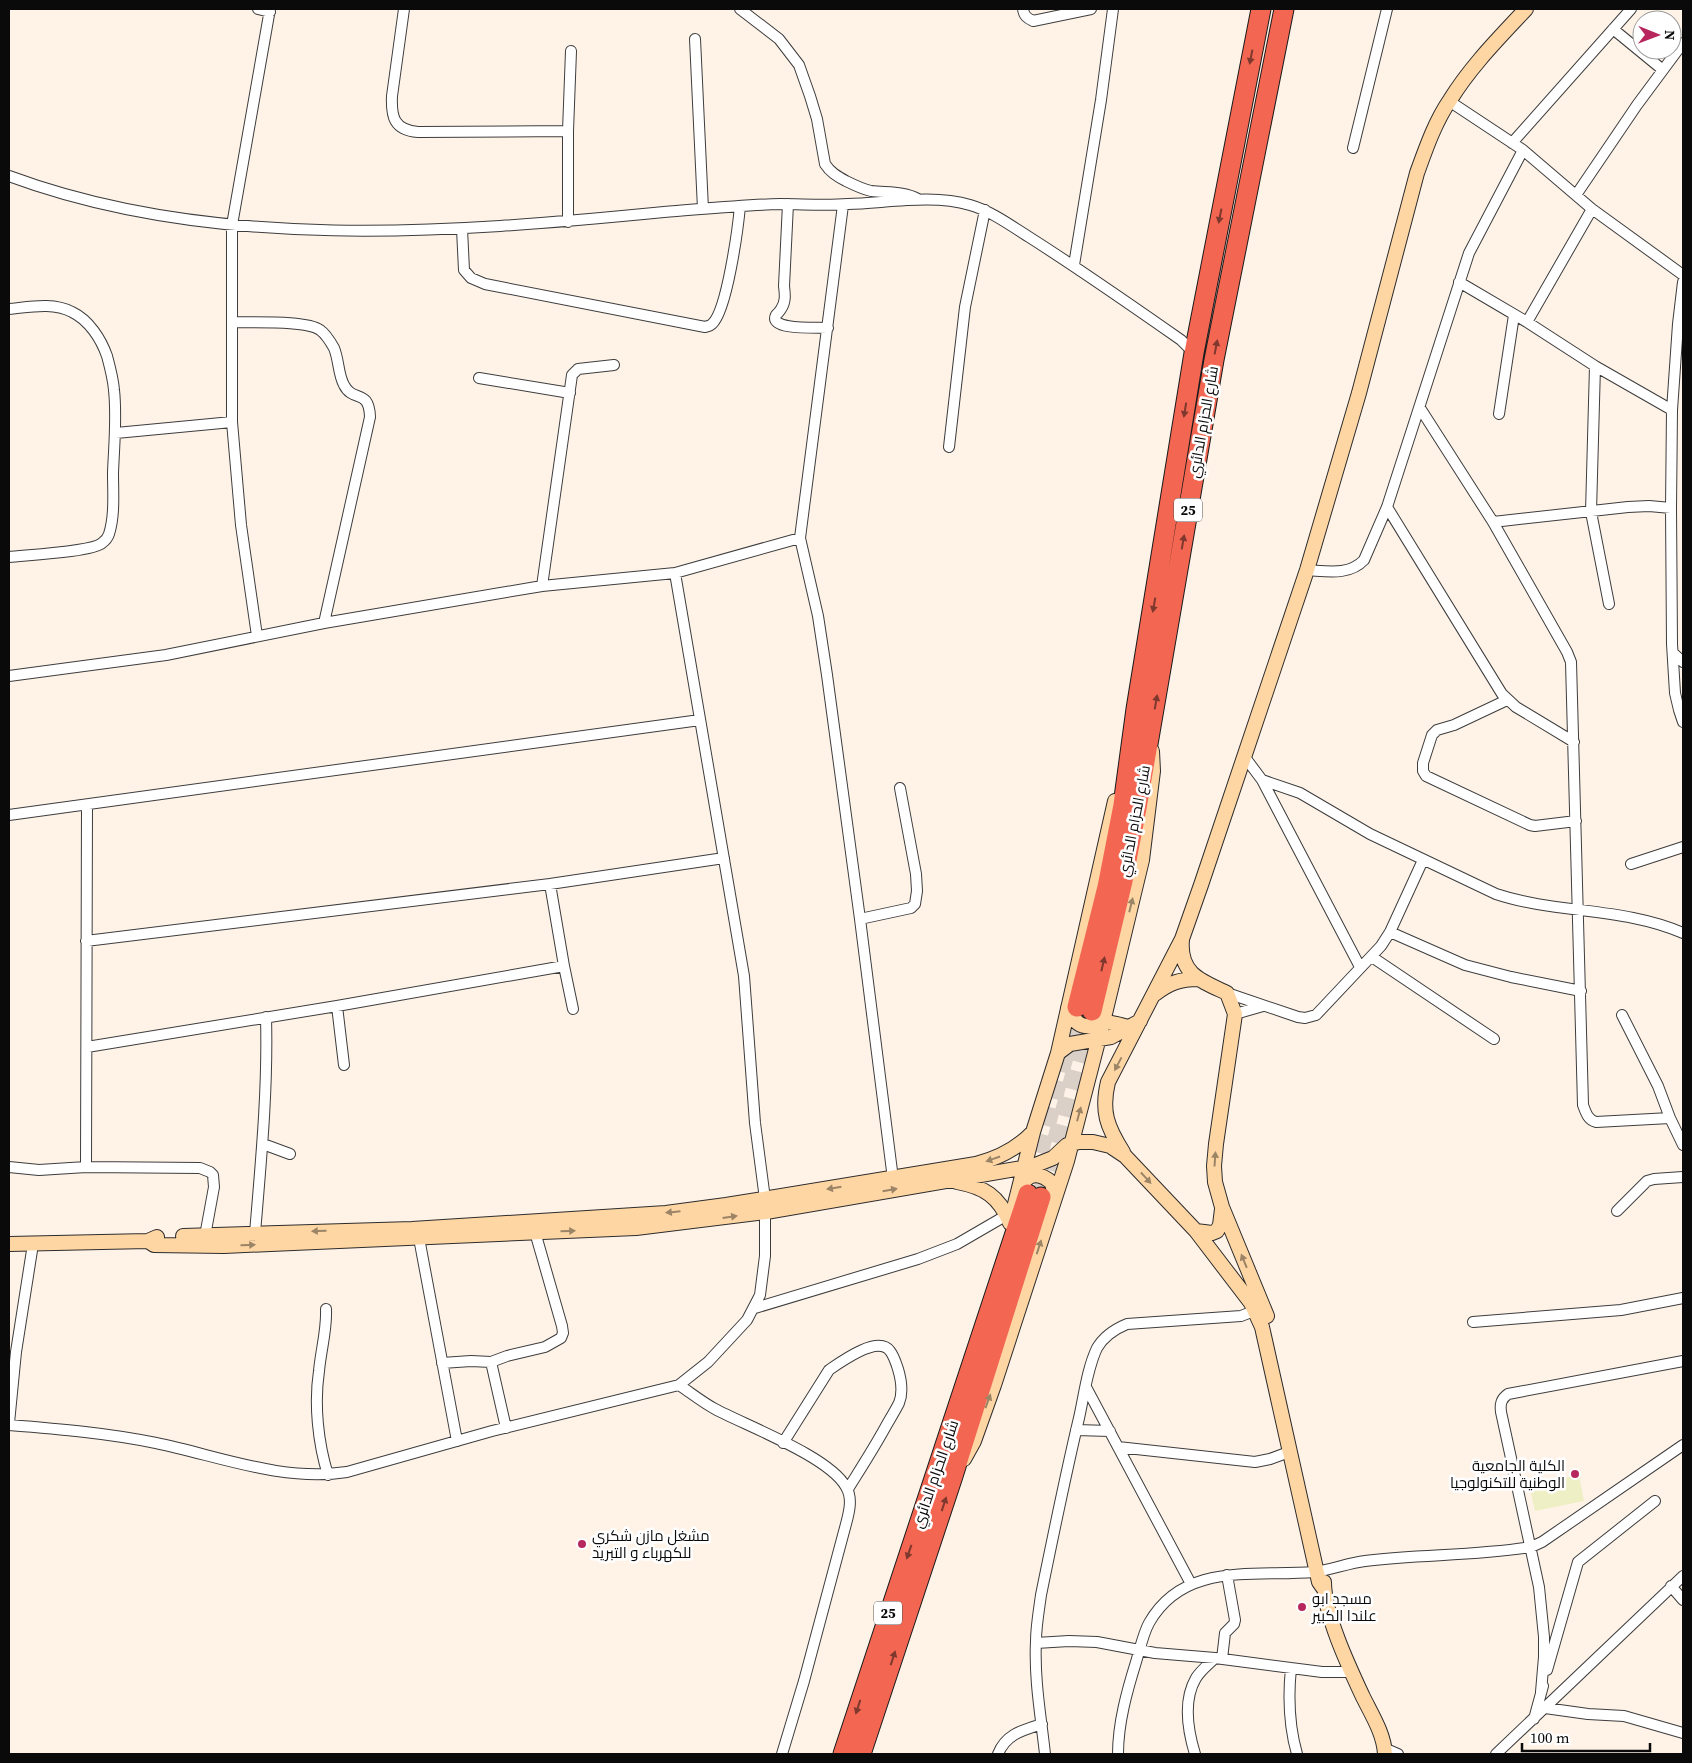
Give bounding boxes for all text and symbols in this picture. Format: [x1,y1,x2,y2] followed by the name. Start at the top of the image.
[1632,10,1682,60] north arrow
[1660,30,1680,41] text: N
[1247,49,1255,65] one-way arrow
[1215,208,1223,224] one-way arrow
[1213,339,1221,355] one-way arrow
[1183,364,1225,480] street label: شارع الحزام الدائري
[1181,403,1189,419] one-way arrow
[1174,498,1202,522] road number: 25
[1180,533,1188,549] one-way arrow
[1149,598,1157,614] one-way arrow
[1152,694,1160,710] one-way arrow
[1113,763,1157,879] street label: شارع الحزام الدائري
[1127,898,1135,913] one-way arrow
[1099,957,1107,972] one-way arrow
[1113,1058,1122,1071] one-way arrow
[1075,1106,1083,1121] one-way arrow
[1211,1151,1219,1167] one-way arrow
[986,1155,1001,1163] one-way arrow
[1140,1171,1152,1183] one-way arrow
[825,1184,841,1192] one-way arrow
[882,1186,898,1194] one-way arrow
[665,1208,681,1216] one-way arrow
[722,1213,738,1221] one-way arrow
[560,1226,576,1234] one-way arrow
[310,1228,326,1236] one-way arrow
[1036,1239,1043,1254] one-way arrow
[241,1241,257,1249] one-way arrow
[1240,1254,1248,1268] one-way arrow
[984,1393,992,1408] one-way arrow
[907,1417,965,1532] street label: شارع الحزام الدائري
[1450,1455,1565,1493] place label: الكلية الجامعية الوطنية للتكنولوجيا
[1569,1468,1581,1480] marker: الكلية الجامعية الوطنية للتكنولوجيا
[940,1496,948,1511] one-way arrow
[592,1525,710,1563] place label: مشغل مازن شكري للكهرباء و التبريد
[576,1538,588,1550] marker: مشغل مازن شكري للكهرباء و التبريد
[905,1545,913,1560] one-way arrow
[1311,1588,1377,1626] place label: مسجد ابو علندا الكبير
[1296,1601,1308,1613] marker: مسجد ابو علندا الكبير
[874,1602,902,1625] road number: 25
[889,1650,897,1665] one-way arrow
[854,1699,862,1714] one-way arrow
[1522,1720,1650,1752] scale bar
[1530,1727,1570,1748] text: 100 m

